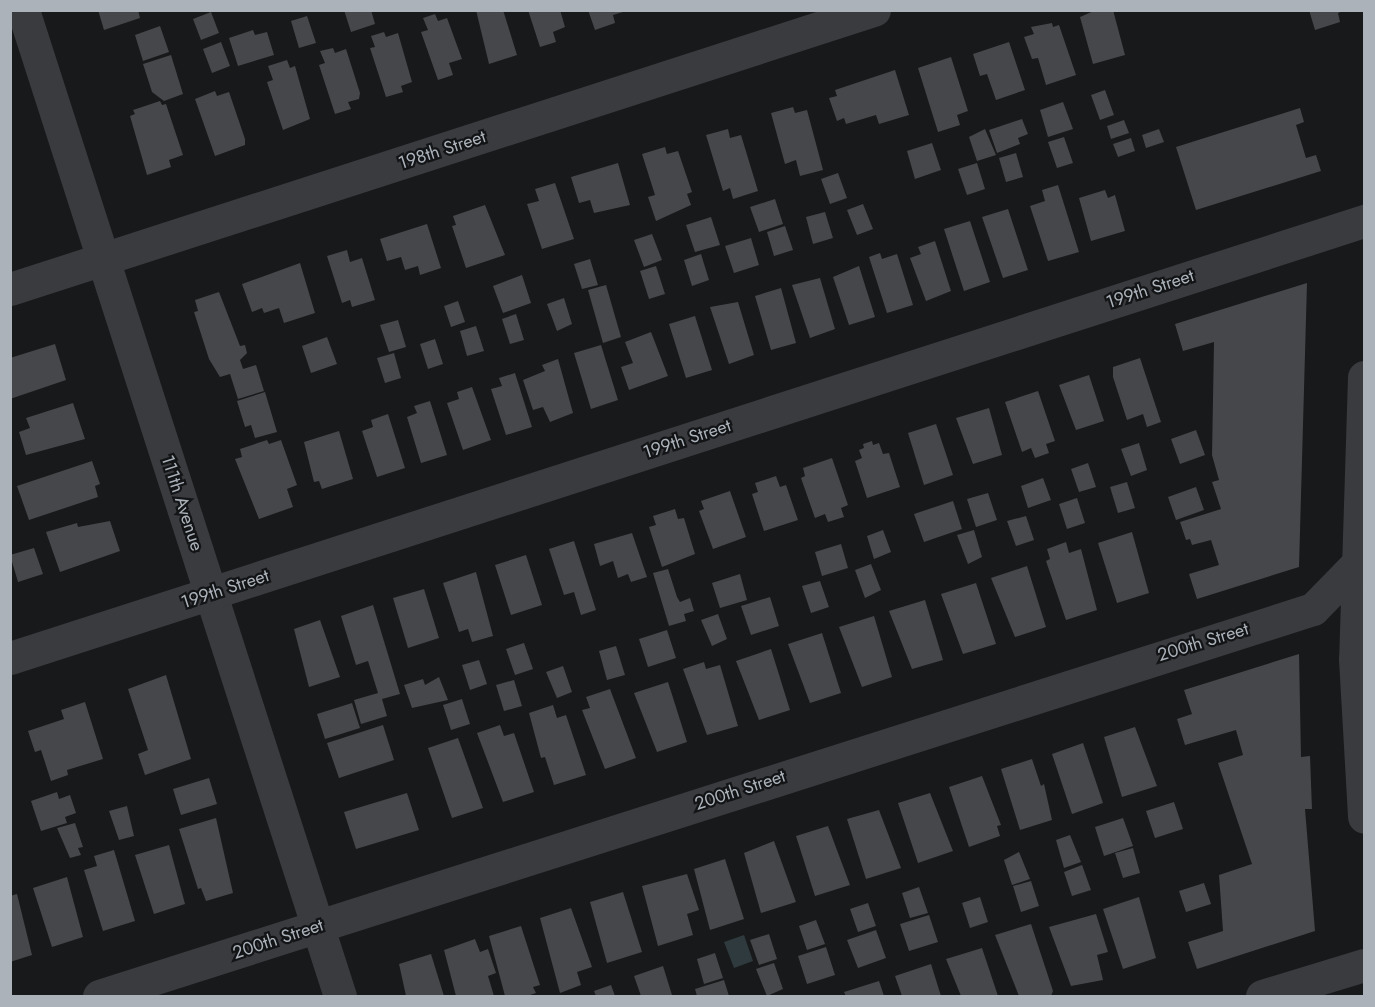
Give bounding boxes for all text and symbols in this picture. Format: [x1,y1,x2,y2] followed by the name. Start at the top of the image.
[396,126,488,174] street label: 198th Street
[1103,265,1197,313] street label: 199th Street
[640,415,734,463] street label: 199th Street
[156,452,208,554] street label: 111th Avenue
[178,565,272,613] street label: 199th Street
[1155,618,1251,666] street label: 200th Street
[692,765,788,815] street label: 200th Street
[230,914,326,964] street label: 200th Street

